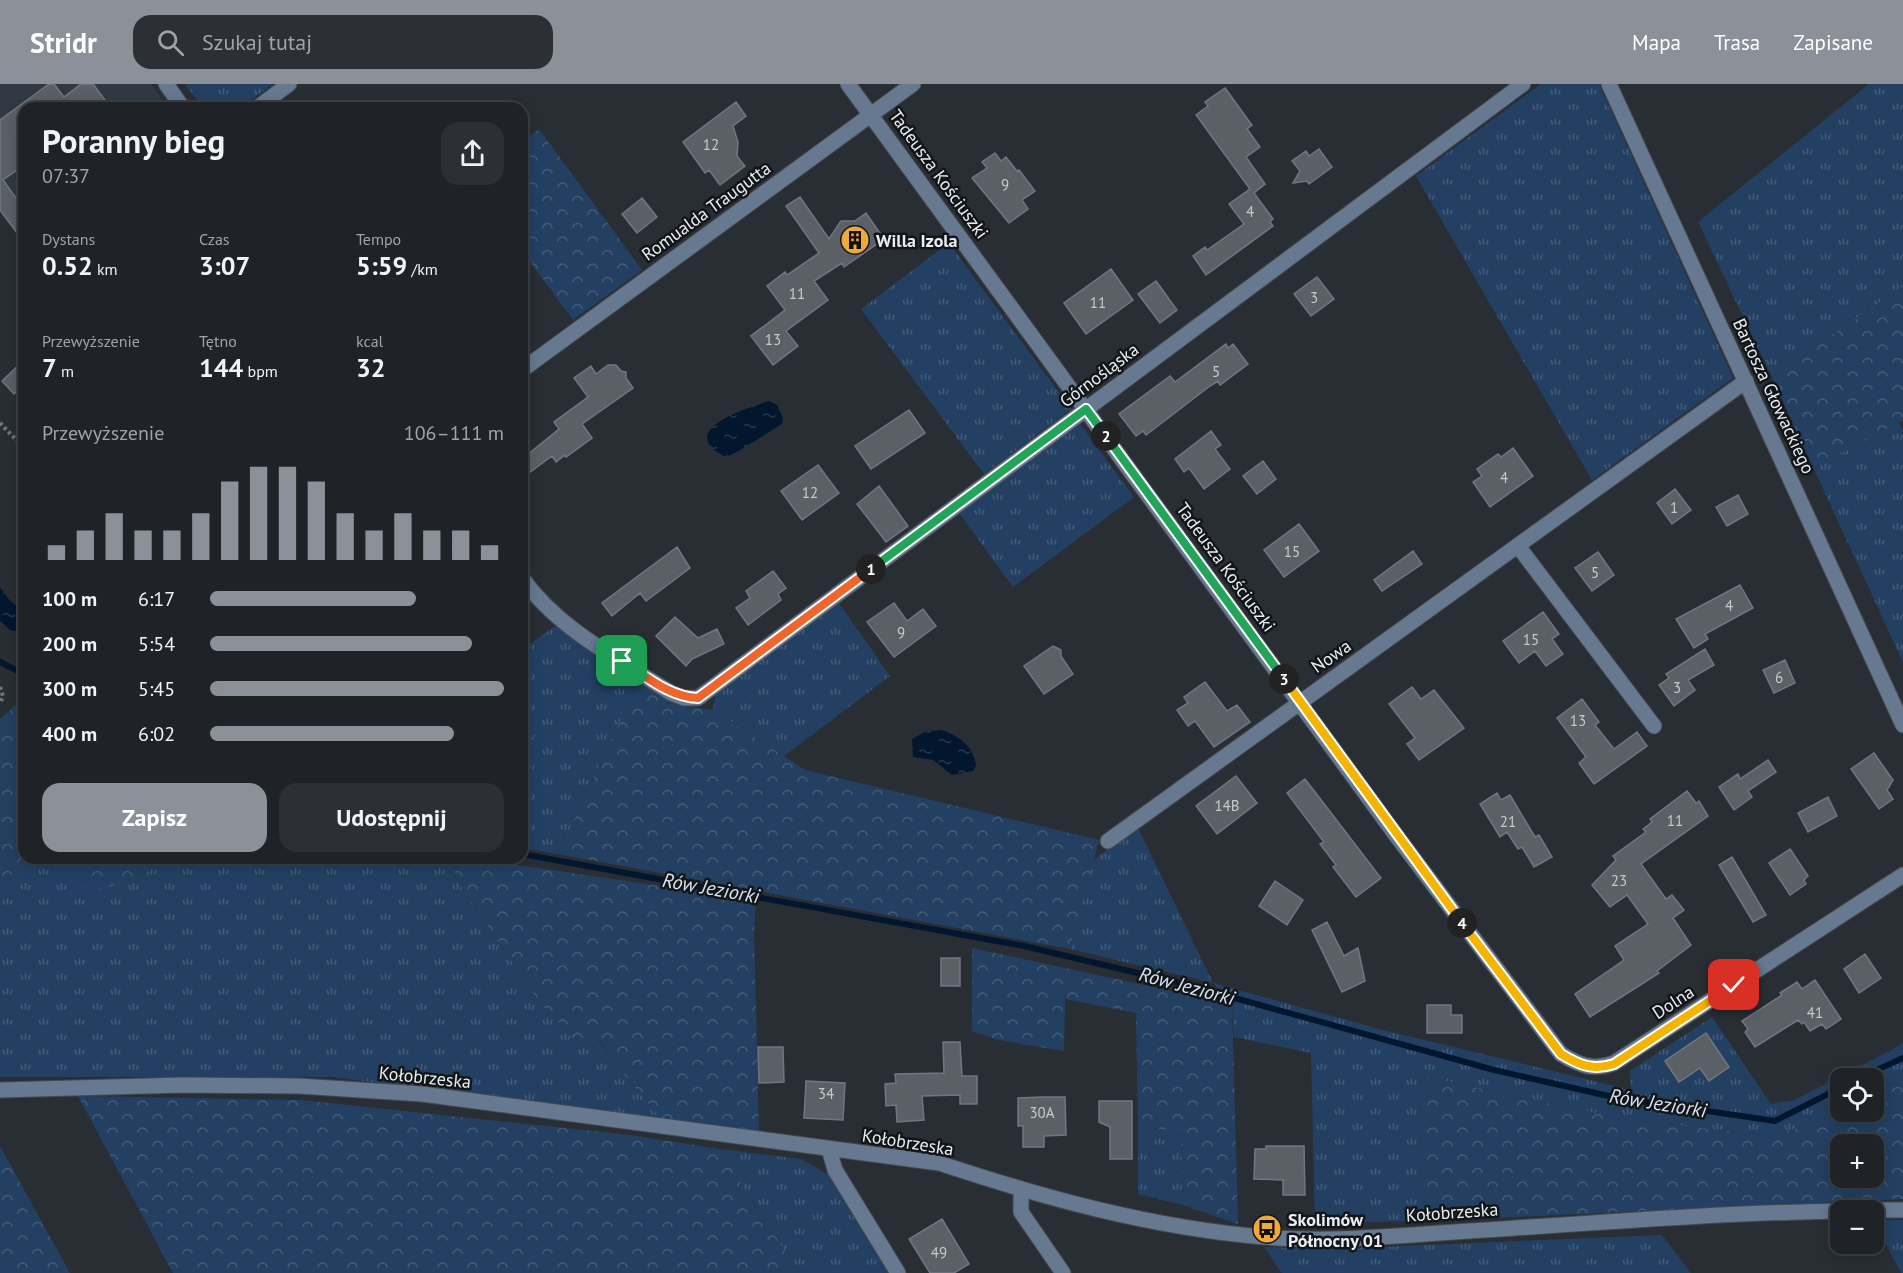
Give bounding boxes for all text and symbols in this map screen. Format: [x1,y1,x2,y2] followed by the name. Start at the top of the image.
[133,15,553,69] search box
[30,24,97,61] text: Stridr
[154,26,187,59] icon: search
[202,28,312,56] text: Szukaj tutaj
[1632,29,1681,56] text: Mapa
[1714,29,1760,56] text: Trasa
[1793,29,1873,56] text: Zapisane
[884,105,994,243] street label: Tadeusza Kościuszki
[42,119,225,162] text: Poranny bieg
[441,122,504,185] button: share
[703,135,719,154] house number: 12
[637,156,775,266] street label: Romualda Traugutta
[42,163,90,189] text: 07:37
[1001,175,1009,194] house number: 9
[1246,202,1254,221] house number: 4
[839,224,871,256] building icon: Willa Izola
[42,229,95,249] text: Dystans
[199,229,230,249] text: Czas
[356,229,401,249] text: Tempo
[876,229,958,252] place label: Willa Izola
[42,249,93,282] text: 0.52
[199,249,250,282] text: 3:07
[356,249,407,282] text: 5:59
[93,259,118,279] text: km
[407,259,438,279] text: /km
[789,284,805,303] house number: 11
[1310,288,1318,307] house number: 3
[1090,293,1106,312] house number: 11
[1728,315,1820,477] street label: Bartosza Głowackiego
[765,330,781,349] house number: 13
[42,331,140,351] text: Przewyższenie
[199,331,237,351] text: Tętno
[356,331,383,351] text: kcal
[1055,338,1143,412] street label: Górnośląska
[42,351,57,384] text: 7
[199,351,243,384] text: 144
[356,351,385,384] text: 32
[57,361,74,381] text: m
[243,361,278,381] text: bpm
[1212,362,1220,381] house number: 5
[42,420,164,446] text: Przewyższenie
[404,420,504,446] text: 106–111 m
[1091,421,1121,451] pin: 2
[1101,426,1111,446] text: 2
[1500,468,1508,487] house number: 4
[802,483,818,502] house number: 12
[1171,498,1281,636] street label: Tadeusza Kościuszki
[1670,498,1678,517] house number: 1
[1284,542,1300,561] house number: 15
[856,554,886,584] pin: 1
[866,559,876,579] text: 1
[1591,563,1599,582] house number: 5
[42,586,97,612] text: 100 m
[138,586,175,612] text: 6:17
[1725,596,1733,615] house number: 4
[897,623,905,642] house number: 9
[1523,630,1539,649] house number: 15
[42,631,97,657] text: 200 m
[138,631,175,657] text: 5:54
[1306,634,1356,678] street label: Nowa
[596,635,647,686] pin
[605,644,638,677] icon: arrive
[1269,664,1299,694] pin: 3
[1775,668,1783,687] house number: 6
[1279,669,1289,689] text: 3
[42,676,97,702] text: 300 m
[138,676,175,702] text: 5:45
[1673,678,1681,697] house number: 3
[1570,711,1586,730] house number: 13
[42,721,97,747] text: 400 m
[138,721,175,747] text: 6:02
[42,783,267,852] button: Zapisz
[279,783,504,852] button: Udostępnij
[1214,796,1240,815] house number: 14B
[1667,811,1683,830] house number: 11
[1500,812,1516,831] house number: 21
[660,867,762,909] water label: Rów Jeziorki
[1611,871,1627,890] house number: 23
[1447,908,1477,938] pin: 4
[1457,913,1467,933] text: 4
[1708,959,1759,1010] pin
[1136,961,1239,1011] water label: Rów Jeziorki
[1717,968,1750,1001] icon: check
[1648,980,1698,1024] street label: Dolna
[1807,1003,1823,1022] house number: 41
[378,1061,472,1093] street label: Kołobrzeska
[1830,1068,1884,1254] map controls
[1830,1068,1884,1122] button: locate
[1608,1082,1709,1124] water label: Rów Jeziorki
[818,1084,834,1103] house number: 34
[1029,1103,1055,1122] house number: 30A
[860,1123,956,1161] street label: Kołobrzeska
[1830,1134,1884,1188] button: +
[1405,1197,1499,1227] street label: Kołobrzeska
[1830,1200,1884,1254] button: −
[1288,1208,1383,1252] place label: Skolimów Północny 01
[1251,1213,1283,1245] bus stop icon: Skolimów Północny 01
[931,1243,947,1262] house number: 49

